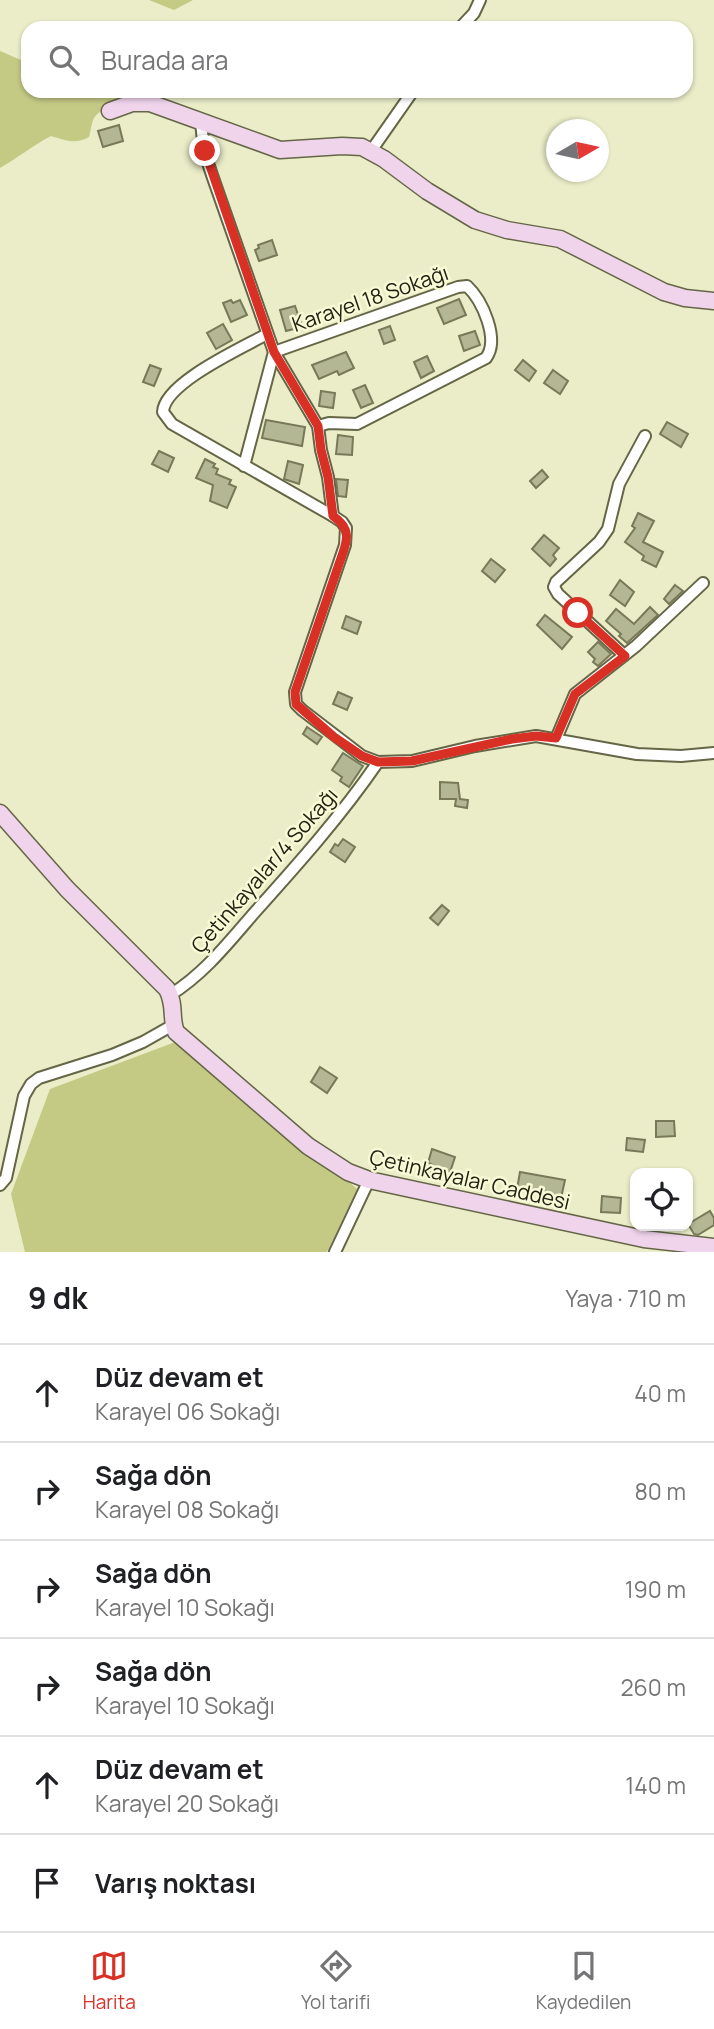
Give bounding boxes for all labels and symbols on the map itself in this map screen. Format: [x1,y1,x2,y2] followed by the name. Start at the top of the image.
[546,119,609,182] north arrow
[189,135,220,166] route end
[288,258,452,338] street label: Karayel 18 Sokağı
[562,597,593,628] route start
[184,781,344,959] street label: Çetinkayalar/4 Sokağı
[367,1142,573,1216] street label: Çetinkayalar Caddesi

